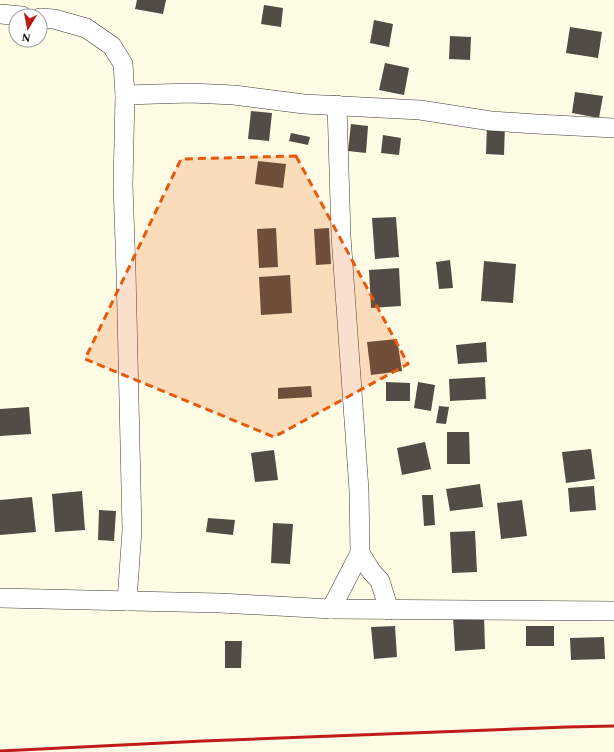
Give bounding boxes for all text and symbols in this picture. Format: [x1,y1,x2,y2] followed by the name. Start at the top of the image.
[8,8,48,48] north arrow
[20,28,32,47] text: N

